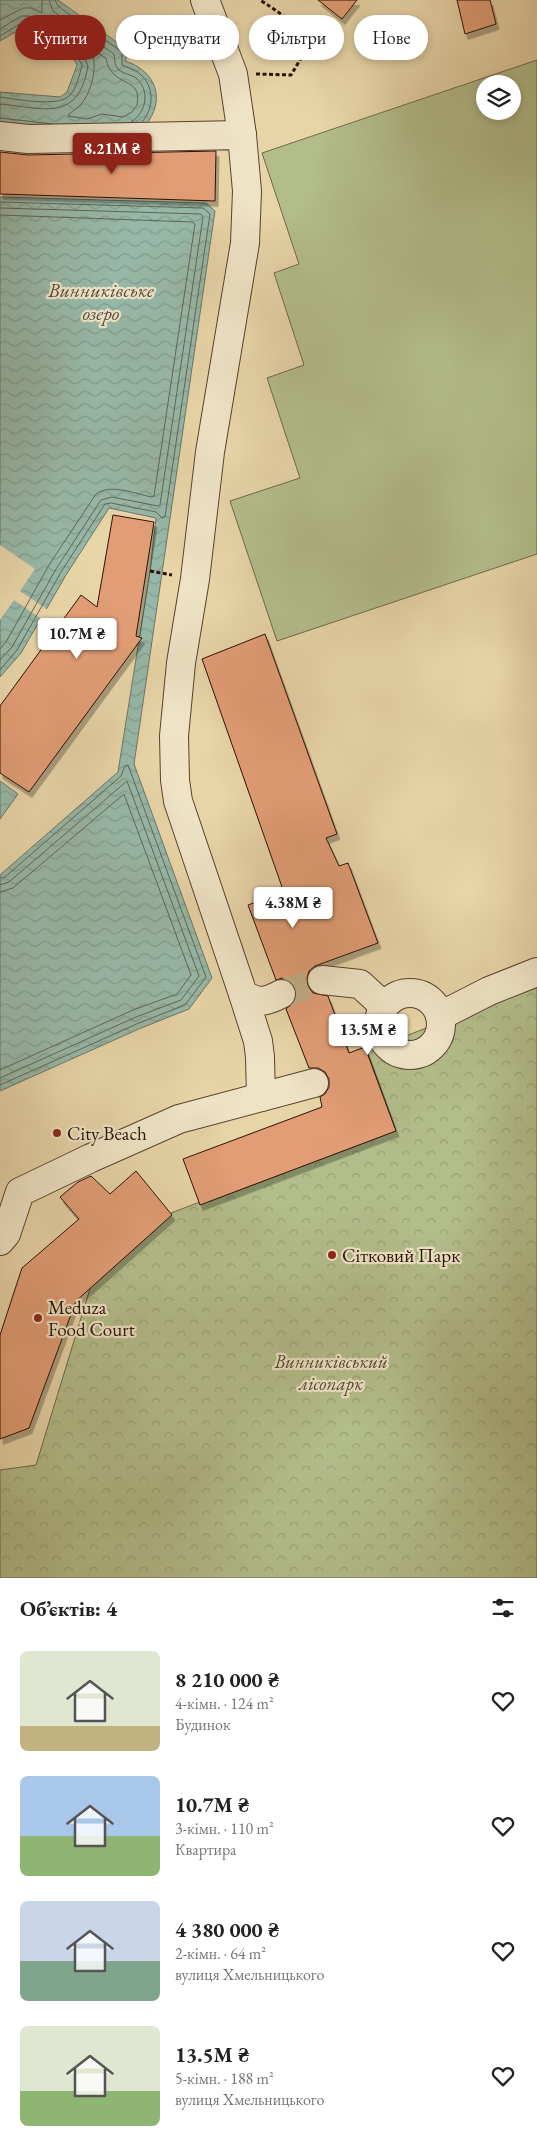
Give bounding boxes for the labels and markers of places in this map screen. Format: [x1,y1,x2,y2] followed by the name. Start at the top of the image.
[66,132,158,175] pin: 8.21M ₴
[31,618,123,660] pin: 10.7M ₴
[247,886,339,929] pin: 4.38M ₴
[322,1014,414,1056] pin: 13.5M ₴
[67,1121,147,1146] place label: City Beach
[51,1127,63,1139] marker: City Beach
[342,1243,460,1268] place label: Сітковий Парк
[326,1249,338,1261] marker: Сітковий Парк
[48,1295,135,1342] place label: Meduza Food Court
[32,1312,44,1324] marker: Meduza Food Court

